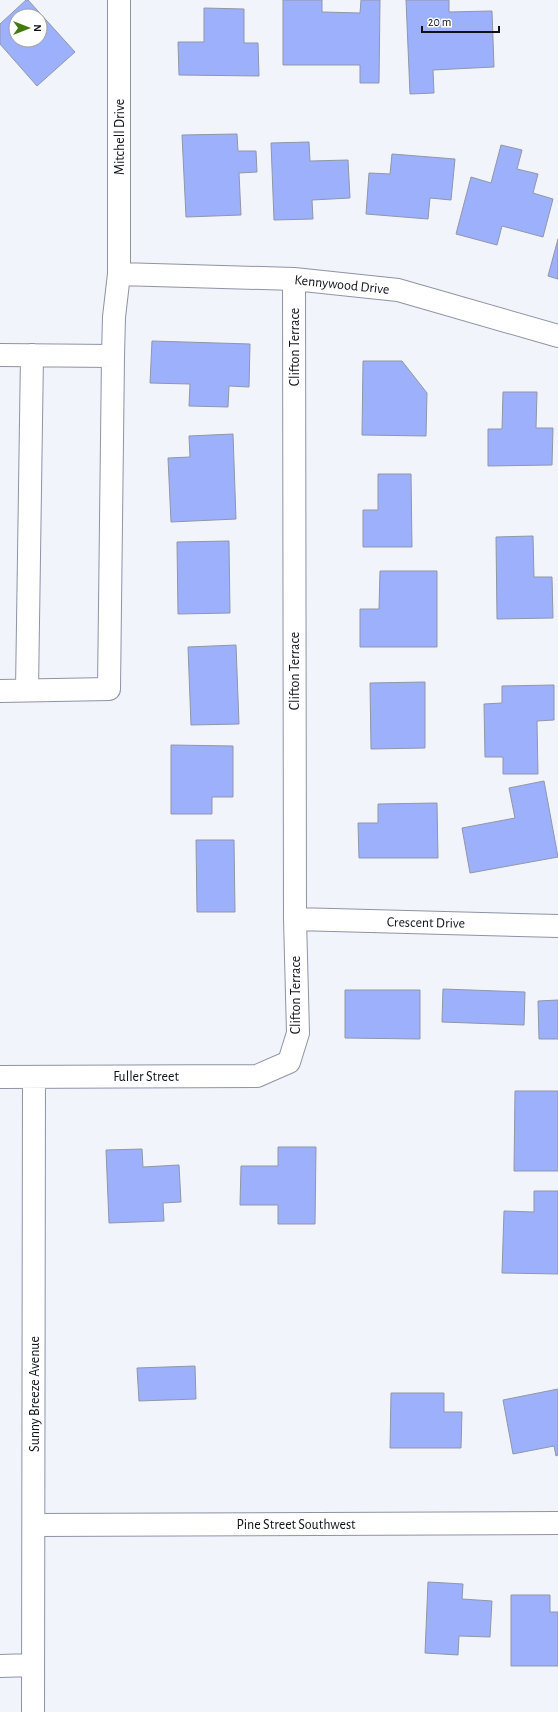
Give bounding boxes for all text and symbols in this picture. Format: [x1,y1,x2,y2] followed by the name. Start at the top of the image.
[8,8,48,48] north arrow
[422,8,499,34] scale bar
[428,16,451,28] text: 20 m
[32,24,43,32] text: N
[113,99,127,175] street label: Mitchell Drive
[294,273,390,297] street label: Kennywood Drive
[288,308,302,386] street label: Clifton Terrace
[288,632,302,710] street label: Clifton Terrace
[387,915,465,931] street label: Crescent Drive
[289,956,303,1034] street label: Clifton Terrace
[113,1070,179,1084] street label: Fuller Street
[28,1336,42,1452] street label: Sunny Breeze Avenue
[236,1518,356,1532] street label: Pine Street Southwest

